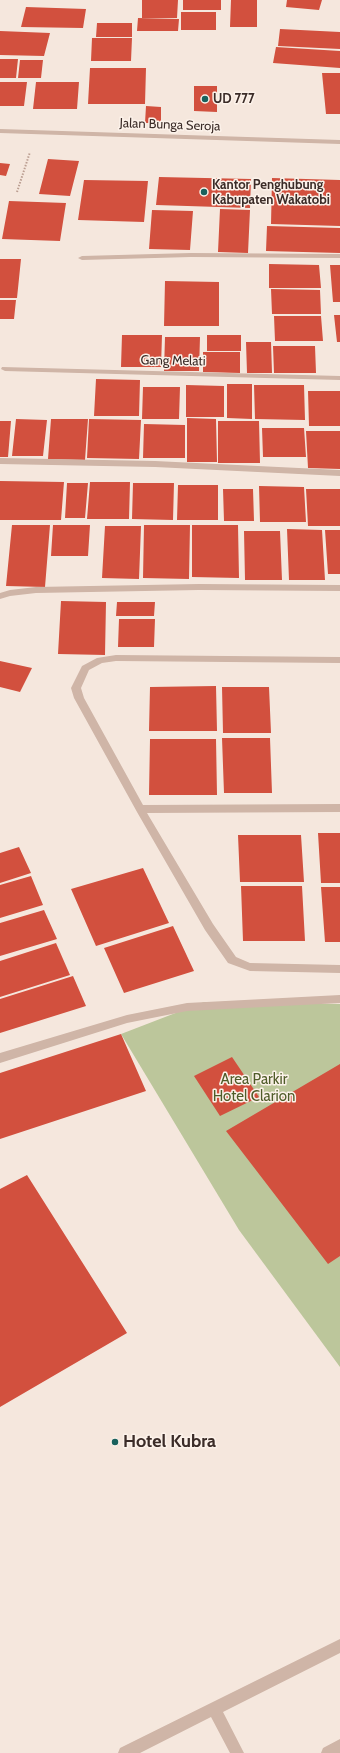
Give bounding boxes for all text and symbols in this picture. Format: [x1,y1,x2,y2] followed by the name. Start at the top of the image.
[213,91,255,107] place label: UD 777
[200,94,210,104] marker: UD 777
[119,115,221,135] street label: Jalan Bunga Seroja
[212,177,330,208] place label: Kantor Penghubung Kabupaten Wakatobi
[199,187,209,197] marker: Kantor Penghubung Kabupaten Wakatobi
[140,353,206,369] street label: Gang Melati
[213,1071,295,1106] park label: Area Parkir Hotel Clarion
[123,1431,216,1453] place label: Hotel Kubra
[110,1437,120,1447] marker: Hotel Kubra

